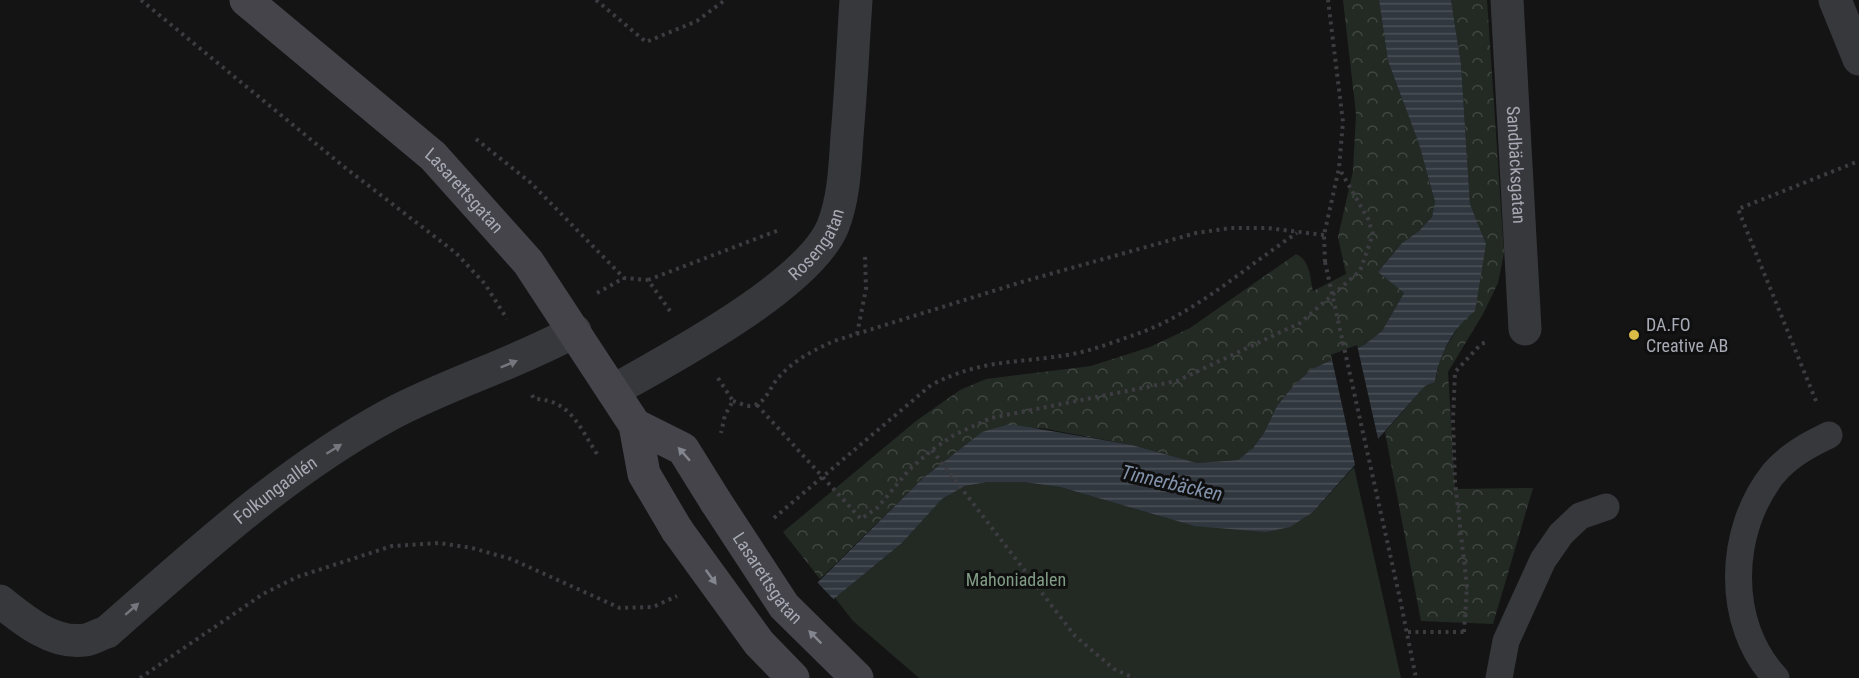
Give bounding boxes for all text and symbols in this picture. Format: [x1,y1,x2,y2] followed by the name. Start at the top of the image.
[1503,105,1530,224] street label: Sandbäcksgatan
[421,143,508,237] street label: Lasarettsgatan
[784,206,848,284] street label: Rosengatan
[1646,314,1728,356] place label: DA.FO Creative AB
[1627,328,1641,342] marker: DA.FO Creative AB
[500,359,518,368] one-way arrow
[326,444,343,455] one-way arrow
[678,446,691,461] one-way arrow
[229,452,321,528] street label: Folkungaallén
[1119,460,1225,506] water label: Tinnerbäcken
[729,528,807,628] street label: Lasarettsgatan
[705,568,717,584] one-way arrow
[966,569,1066,590] park label: Mahoniadalen
[124,603,139,616] one-way arrow
[808,630,823,644] one-way arrow

